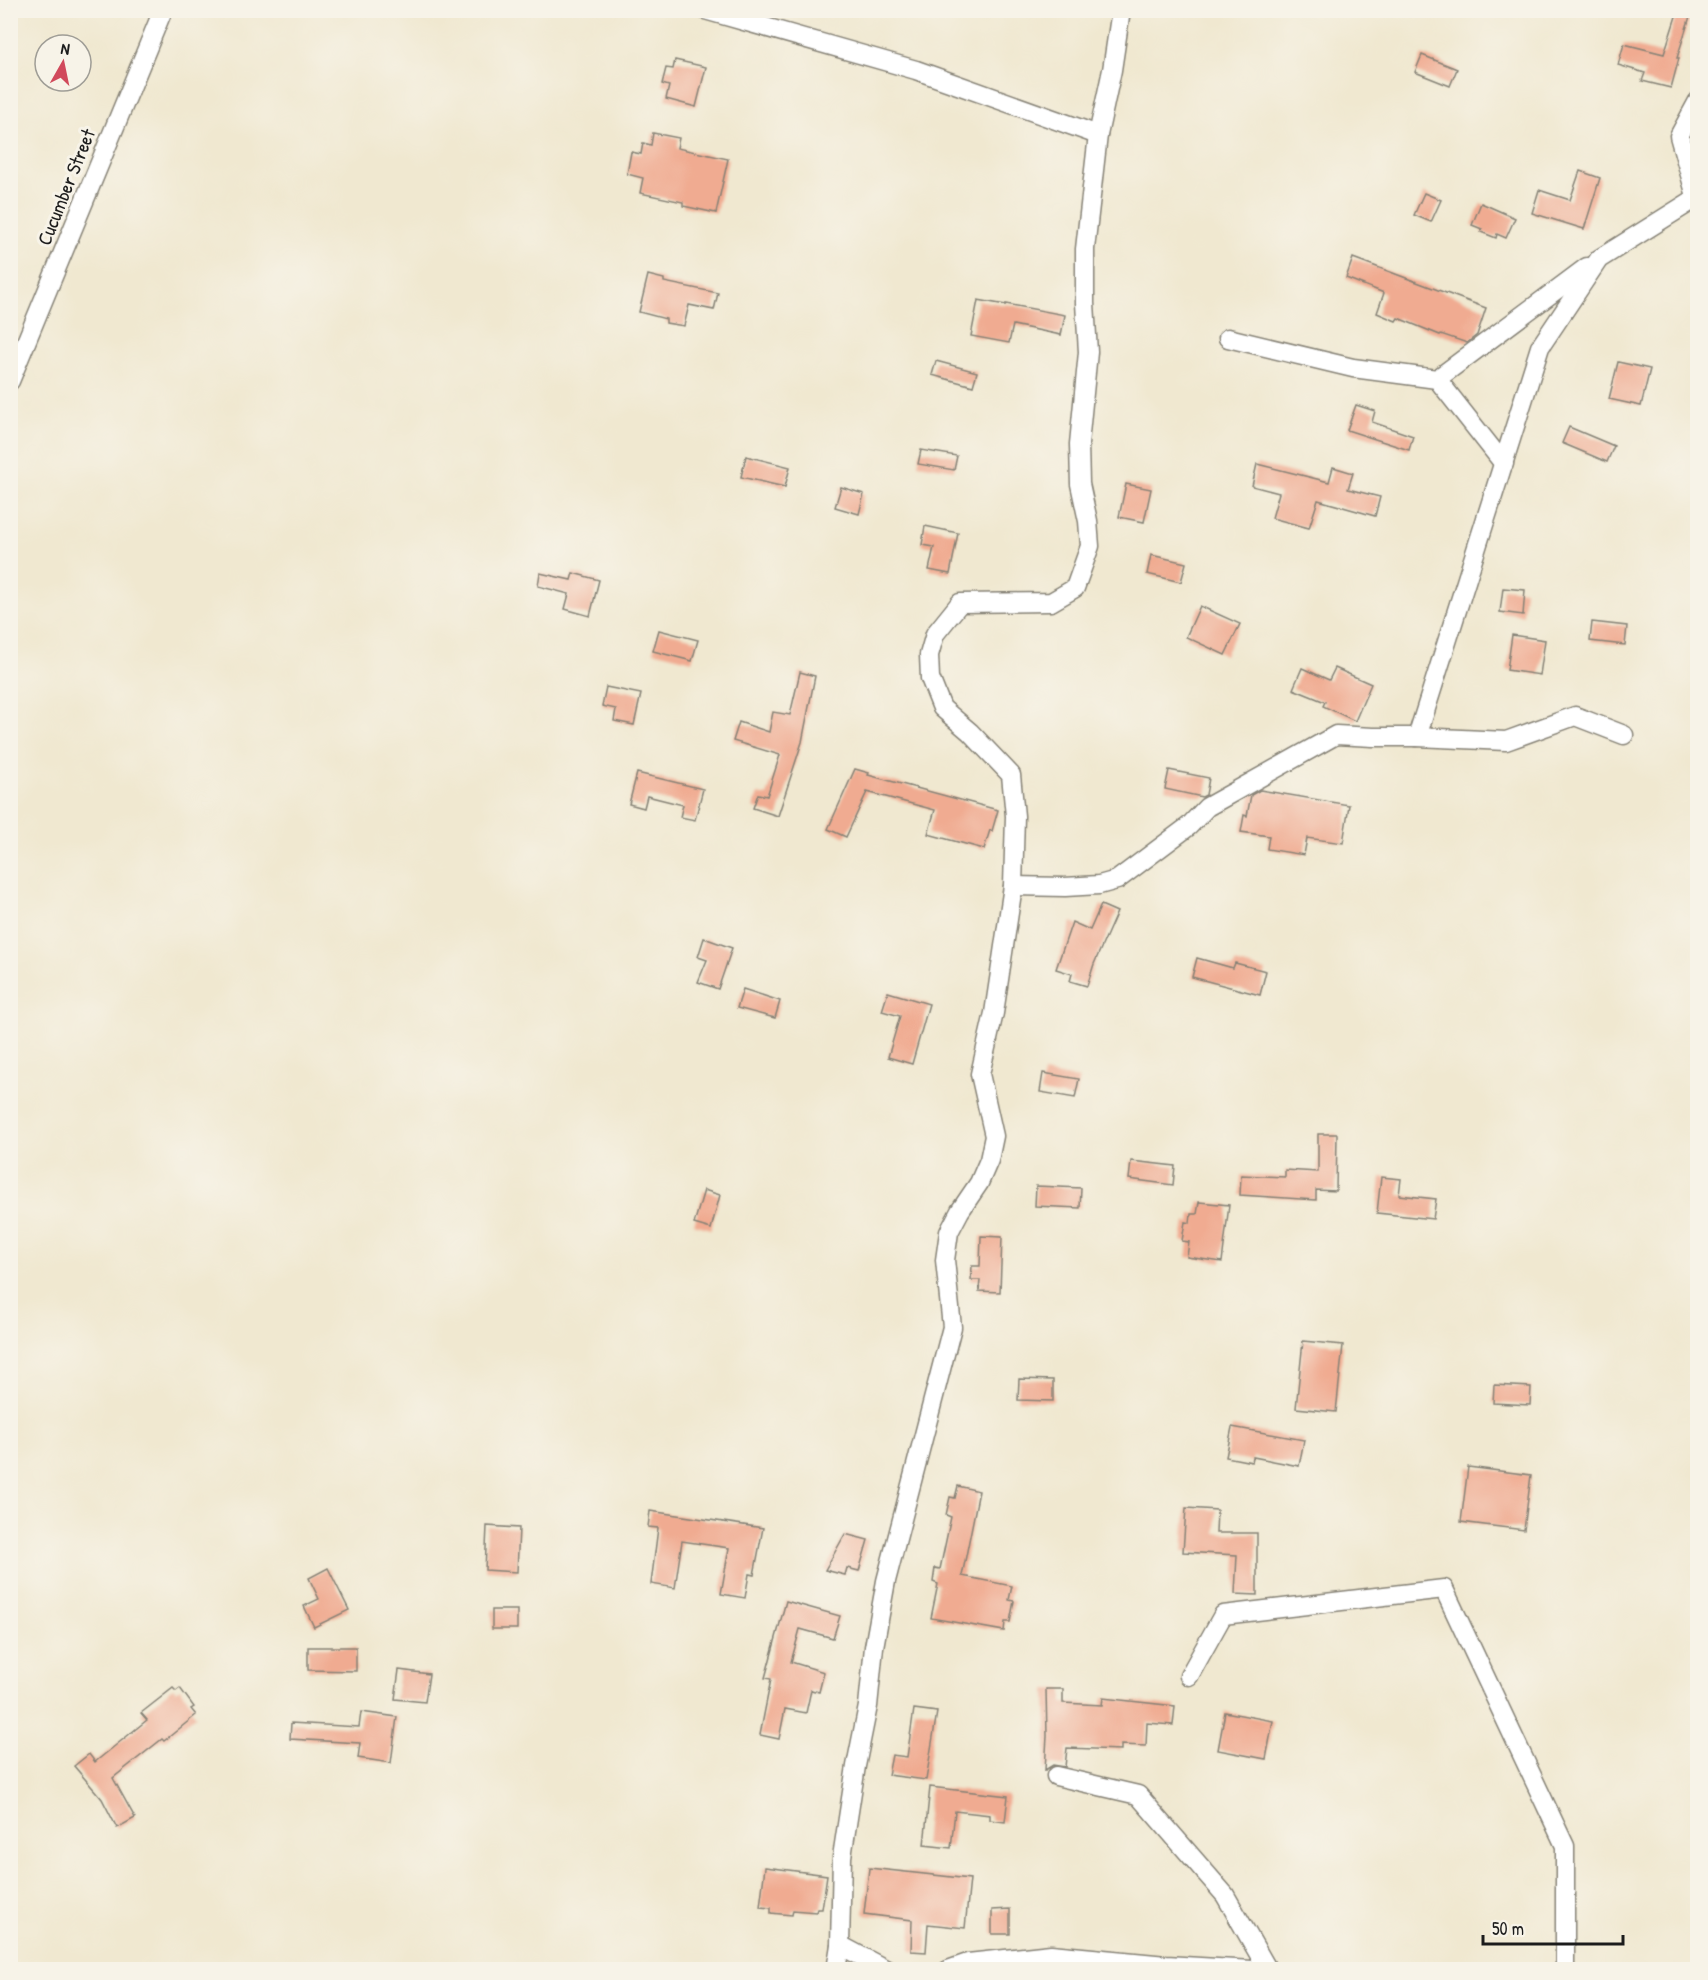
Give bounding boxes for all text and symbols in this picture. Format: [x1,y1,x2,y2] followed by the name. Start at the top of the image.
[33,33,93,93] north arrow
[59,37,72,60] text: N
[30,124,102,249] street label: Cucumber Street
[1483,1908,1622,1946] scale bar
[1492,1916,1524,1941] text: 50 m

